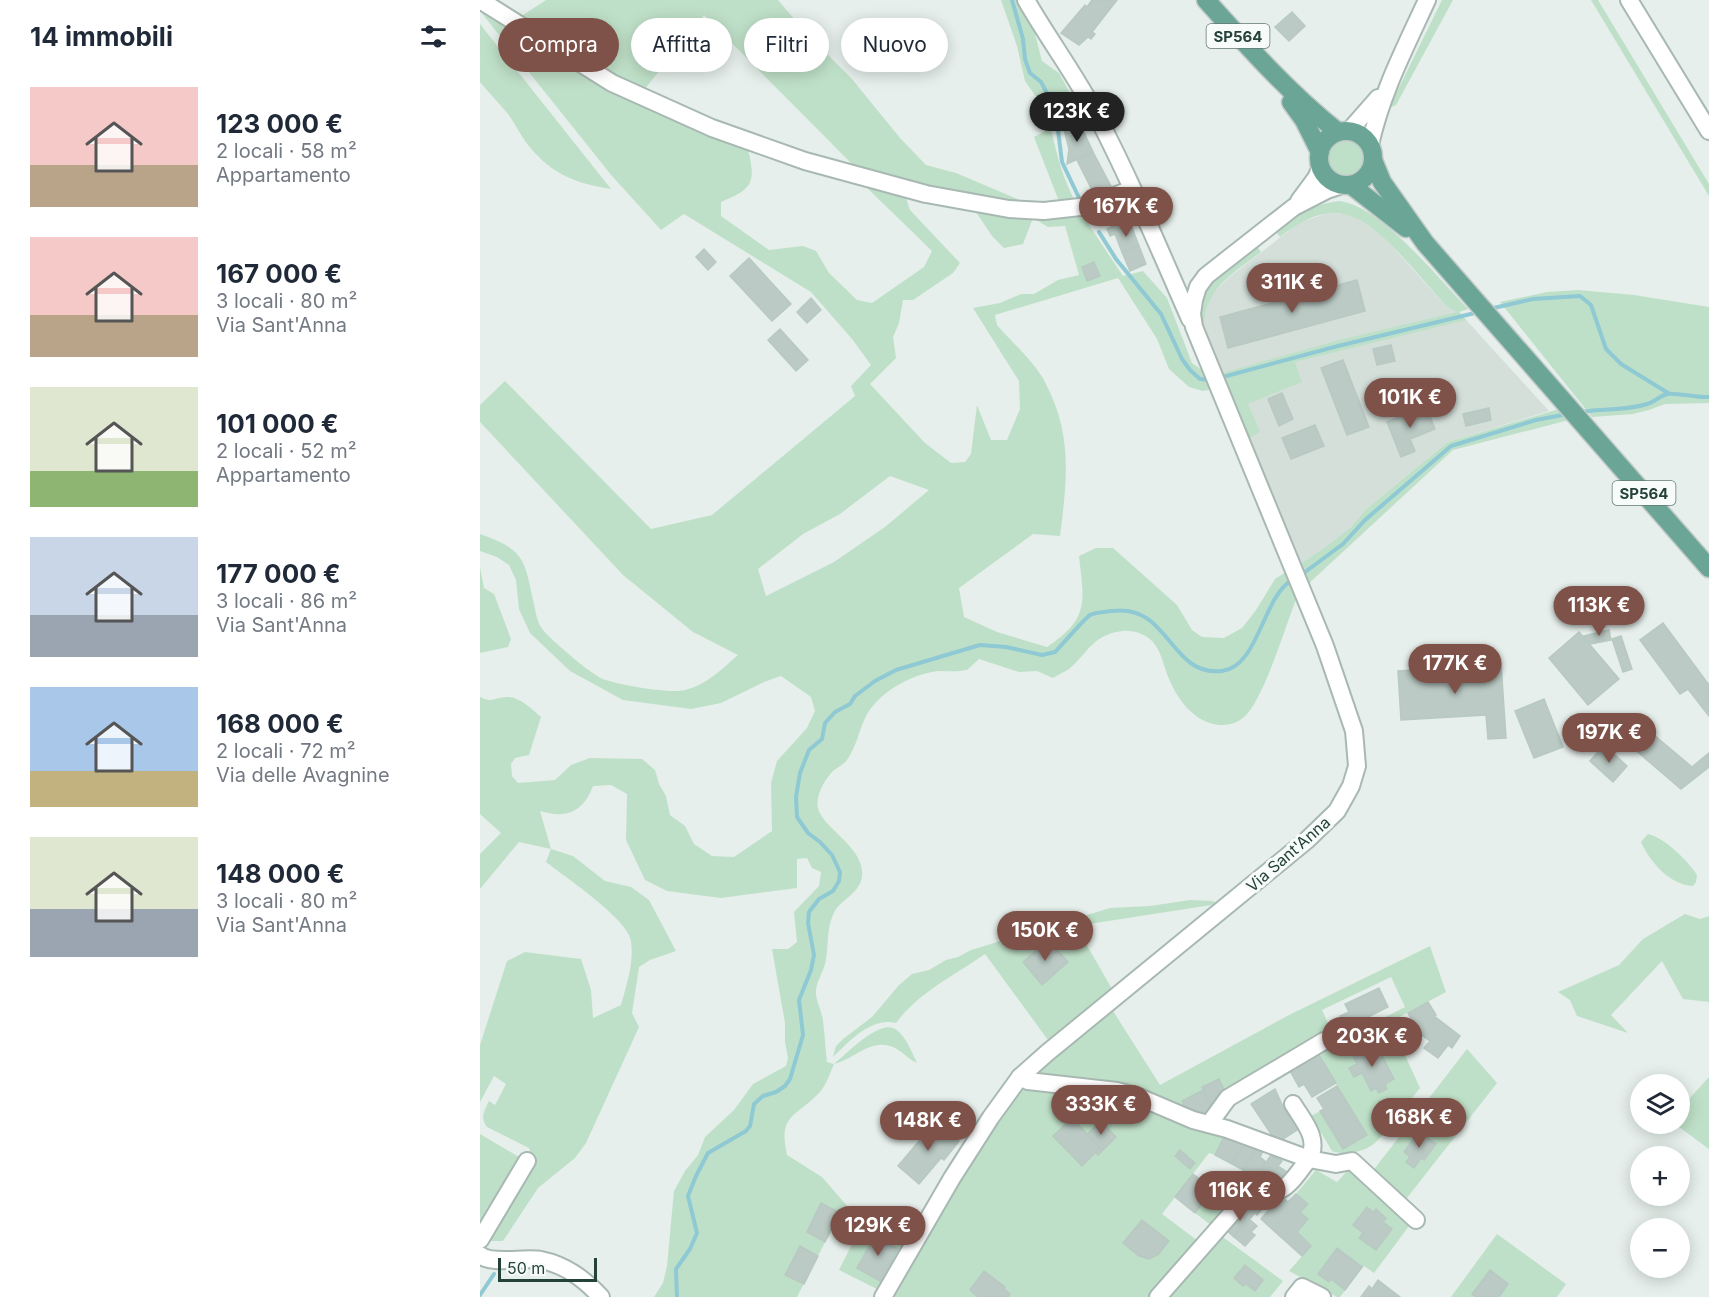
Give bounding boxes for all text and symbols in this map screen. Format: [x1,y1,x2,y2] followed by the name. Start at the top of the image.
[498,18,619,72] chip: Compra
[631,18,732,72] chip: Affitta
[744,18,829,72] chip: Filtri
[841,18,948,72] chip: Nuovo
[417,20,450,53] icon: filters
[30,21,173,52] text: 14 immobili
[1206,24,1269,48] road number: SP564
[1028,92,1126,143] pin: 123K €
[1044,99,1110,123] text: 123K €
[216,108,343,139] text: 123 000 €
[78,111,150,183] icon: home
[216,139,357,163] text: 2 locali · 58 m²
[216,163,351,187] text: Appartamento
[1077,187,1175,238] pin: 167K €
[1093,194,1159,218] text: 167K €
[216,258,342,289] text: 167 000 €
[78,261,150,333] icon: home
[1243,263,1341,314] pin: 311K €
[1261,270,1323,294] text: 311K €
[216,289,357,313] text: 3 locali · 80 m²
[216,313,347,337] text: Via Sant'Anna
[1361,378,1459,429] pin: 101K €
[1378,385,1442,409] text: 101K €
[216,408,339,439] text: 101 000 €
[78,411,150,483] icon: home
[216,439,357,463] text: 2 locali · 52 m²
[216,463,351,487] text: Appartamento
[1612,481,1676,505] road number: SP564
[216,558,341,589] text: 177 000 €
[78,561,150,633] icon: home
[1550,586,1648,637] pin: 113K €
[216,589,357,613] text: 3 locali · 86 m²
[1568,593,1630,617] text: 113K €
[216,613,347,637] text: Via Sant'Anna
[1406,644,1504,695] pin: 177K €
[1422,651,1488,675] text: 177K €
[216,708,344,739] text: 168 000 €
[78,711,150,783] icon: home
[1560,713,1658,764] pin: 197K €
[1576,720,1642,744] text: 197K €
[216,739,356,763] text: 2 locali · 72 m²
[216,763,390,787] text: Via delle Avagnine
[1242,812,1334,896] street label: Via Sant'Anna
[216,858,344,889] text: 148 000 €
[78,861,150,933] icon: home
[216,889,357,913] text: 3 locali · 80 m²
[996,911,1094,962] pin: 150K €
[216,913,347,937] text: Via Sant'Anna
[1011,918,1079,942] text: 150K €
[1323,1017,1421,1068] pin: 203K €
[1336,1024,1408,1048] text: 203K €
[1630,1074,1690,1278] map controls
[1630,1074,1690,1134] button: layers
[1052,1085,1150,1136] pin: 333K €
[1065,1092,1137,1116] text: 333K €
[1370,1098,1468,1149] pin: 168K €
[879,1101,977,1152] pin: 148K €
[1385,1105,1453,1129] text: 168K €
[894,1108,962,1132] text: 148K €
[1630,1146,1690,1206] button: +
[1191,1171,1289,1222] pin: 116K €
[1208,1178,1272,1202] text: 116K €
[829,1206,927,1257] pin: 129K €
[844,1213,912,1237] text: 129K €
[1630,1218,1690,1278] button: −
[498,1255,597,1282] scale bar
[507,1258,545,1278] text: 50 m

